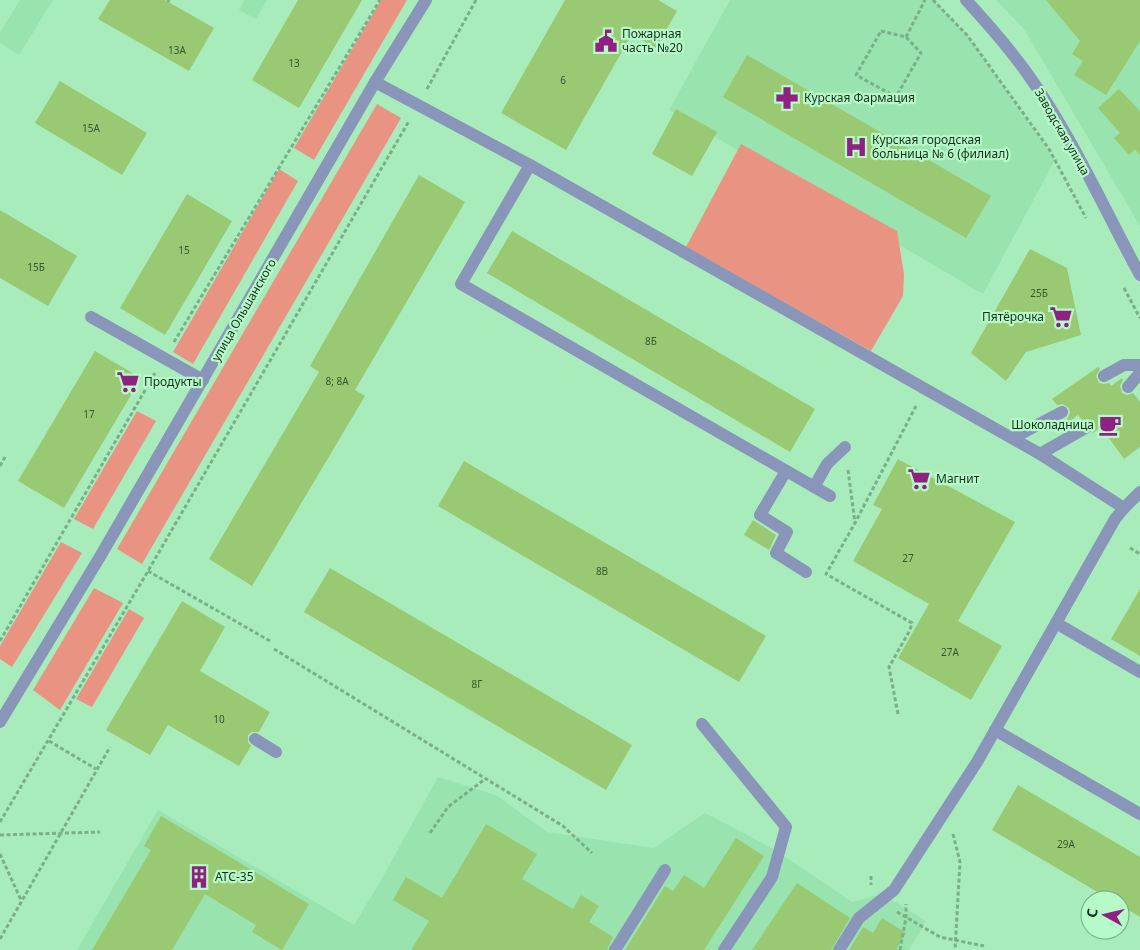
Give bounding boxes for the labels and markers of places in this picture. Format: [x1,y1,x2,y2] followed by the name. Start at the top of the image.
[622,25,683,56] place label: Пожарная часть №20
[593,28,619,54] public building icon: Пожарная часть №20
[774,85,800,111] pharmacy icon: Курская Фармация
[804,89,915,106] place label: Курская Фармация
[872,131,1009,162] place label: Курская городская больница № 6 (филиал)
[843,134,869,160] hospital icon: Курская городская больница № 6 (филиал)
[1048,304,1074,330] supermarket icon: Пятёрочка
[982,308,1044,325] place label: Пятёрочка
[115,369,141,395] supermarket icon: Продукты
[144,373,202,390] place label: Продукты
[1097,412,1123,438] cafe icon: Шоколадница
[1011,416,1094,433] place label: Шоколадница
[906,466,932,492] supermarket icon: Магнит
[936,470,980,487] place label: Магнит
[186,864,212,890] building icon: АТС-35
[215,868,254,885] place label: АТС-35

